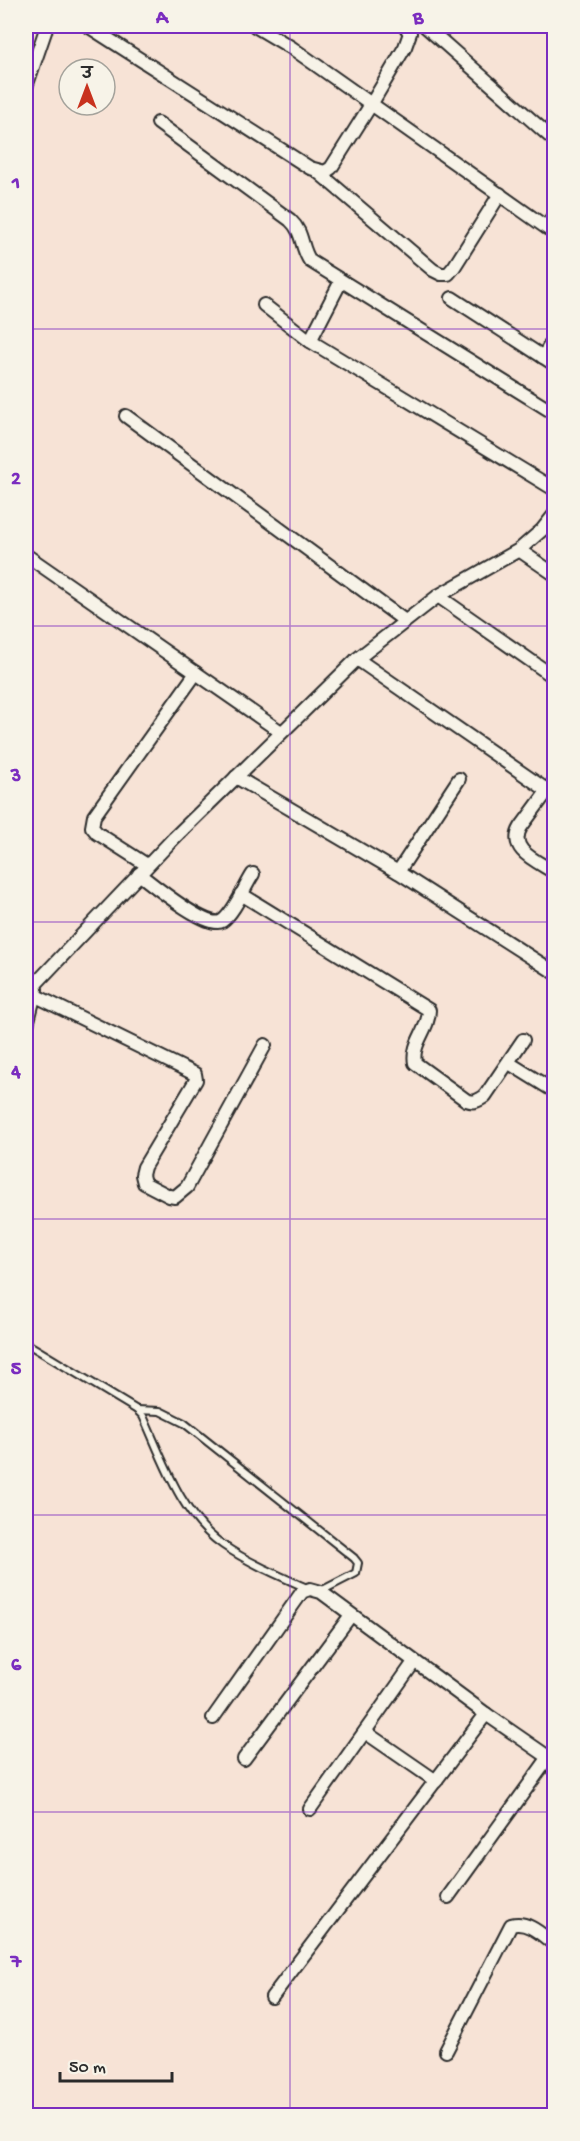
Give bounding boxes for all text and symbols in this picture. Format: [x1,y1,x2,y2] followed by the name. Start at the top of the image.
[155,8,170,31] text: A
[412,8,424,31] text: B
[57,57,117,117] north arrow
[80,66,94,85] text: उ
[11,173,20,196] text: 1
[11,469,21,492] text: 2
[10,766,21,789] text: 3
[10,1062,21,1085] text: 4
[11,1359,22,1382] text: 5
[11,1655,22,1678] text: 6
[10,1952,23,1975] text: 7
[60,2045,172,2083] scale bar
[69,2058,106,2079] text: 50 m

